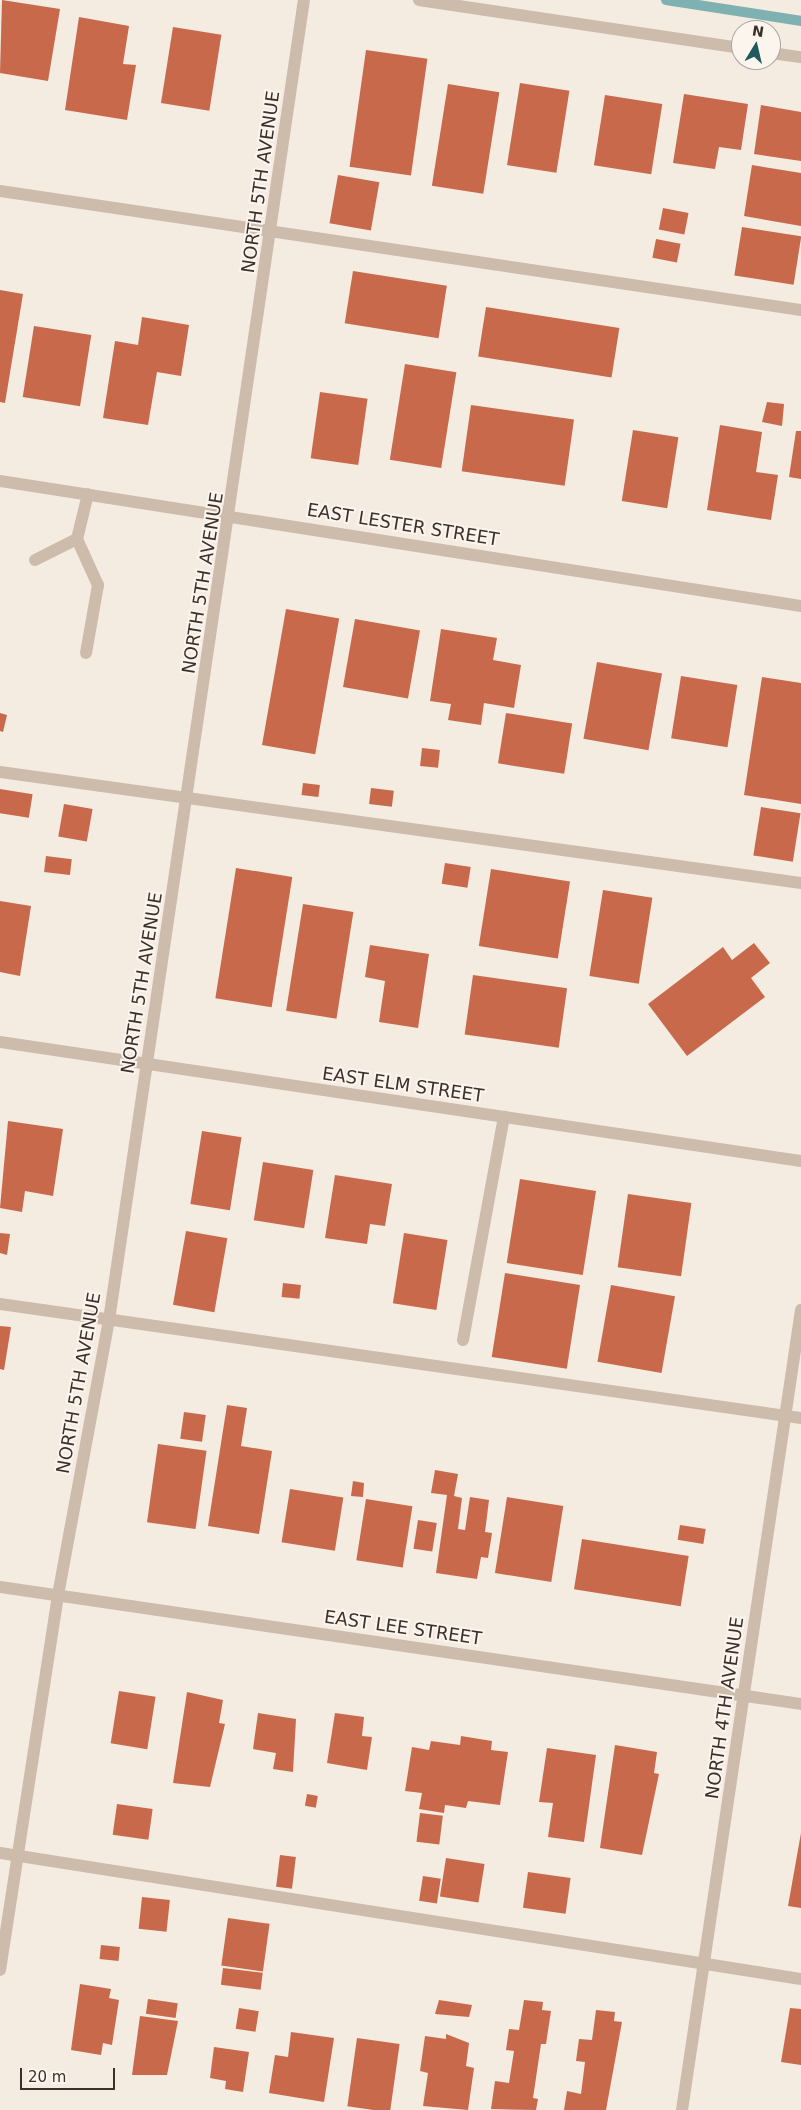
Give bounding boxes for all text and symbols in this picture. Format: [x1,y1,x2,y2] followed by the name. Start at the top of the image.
[731,20,781,70] north arrow
[751,22,765,40] text: N
[238,90,284,274] street label: NORTH 5TH AVENUE
[178,491,228,675] street label: NORTH 5TH AVENUE
[306,499,500,551] street label: EAST LESTER STREET
[117,891,167,1075] street label: NORTH 5TH AVENUE
[321,1063,485,1107] street label: EAST ELM STREET
[52,1291,106,1475] street label: NORTH 5TH AVENUE
[323,1606,483,1650] street label: EAST LEE STREET
[702,1616,748,1800] street label: NORTH 4TH AVENUE
[22,2058,118,2090] scale bar
[28,2068,66,2086] text: 20 m

